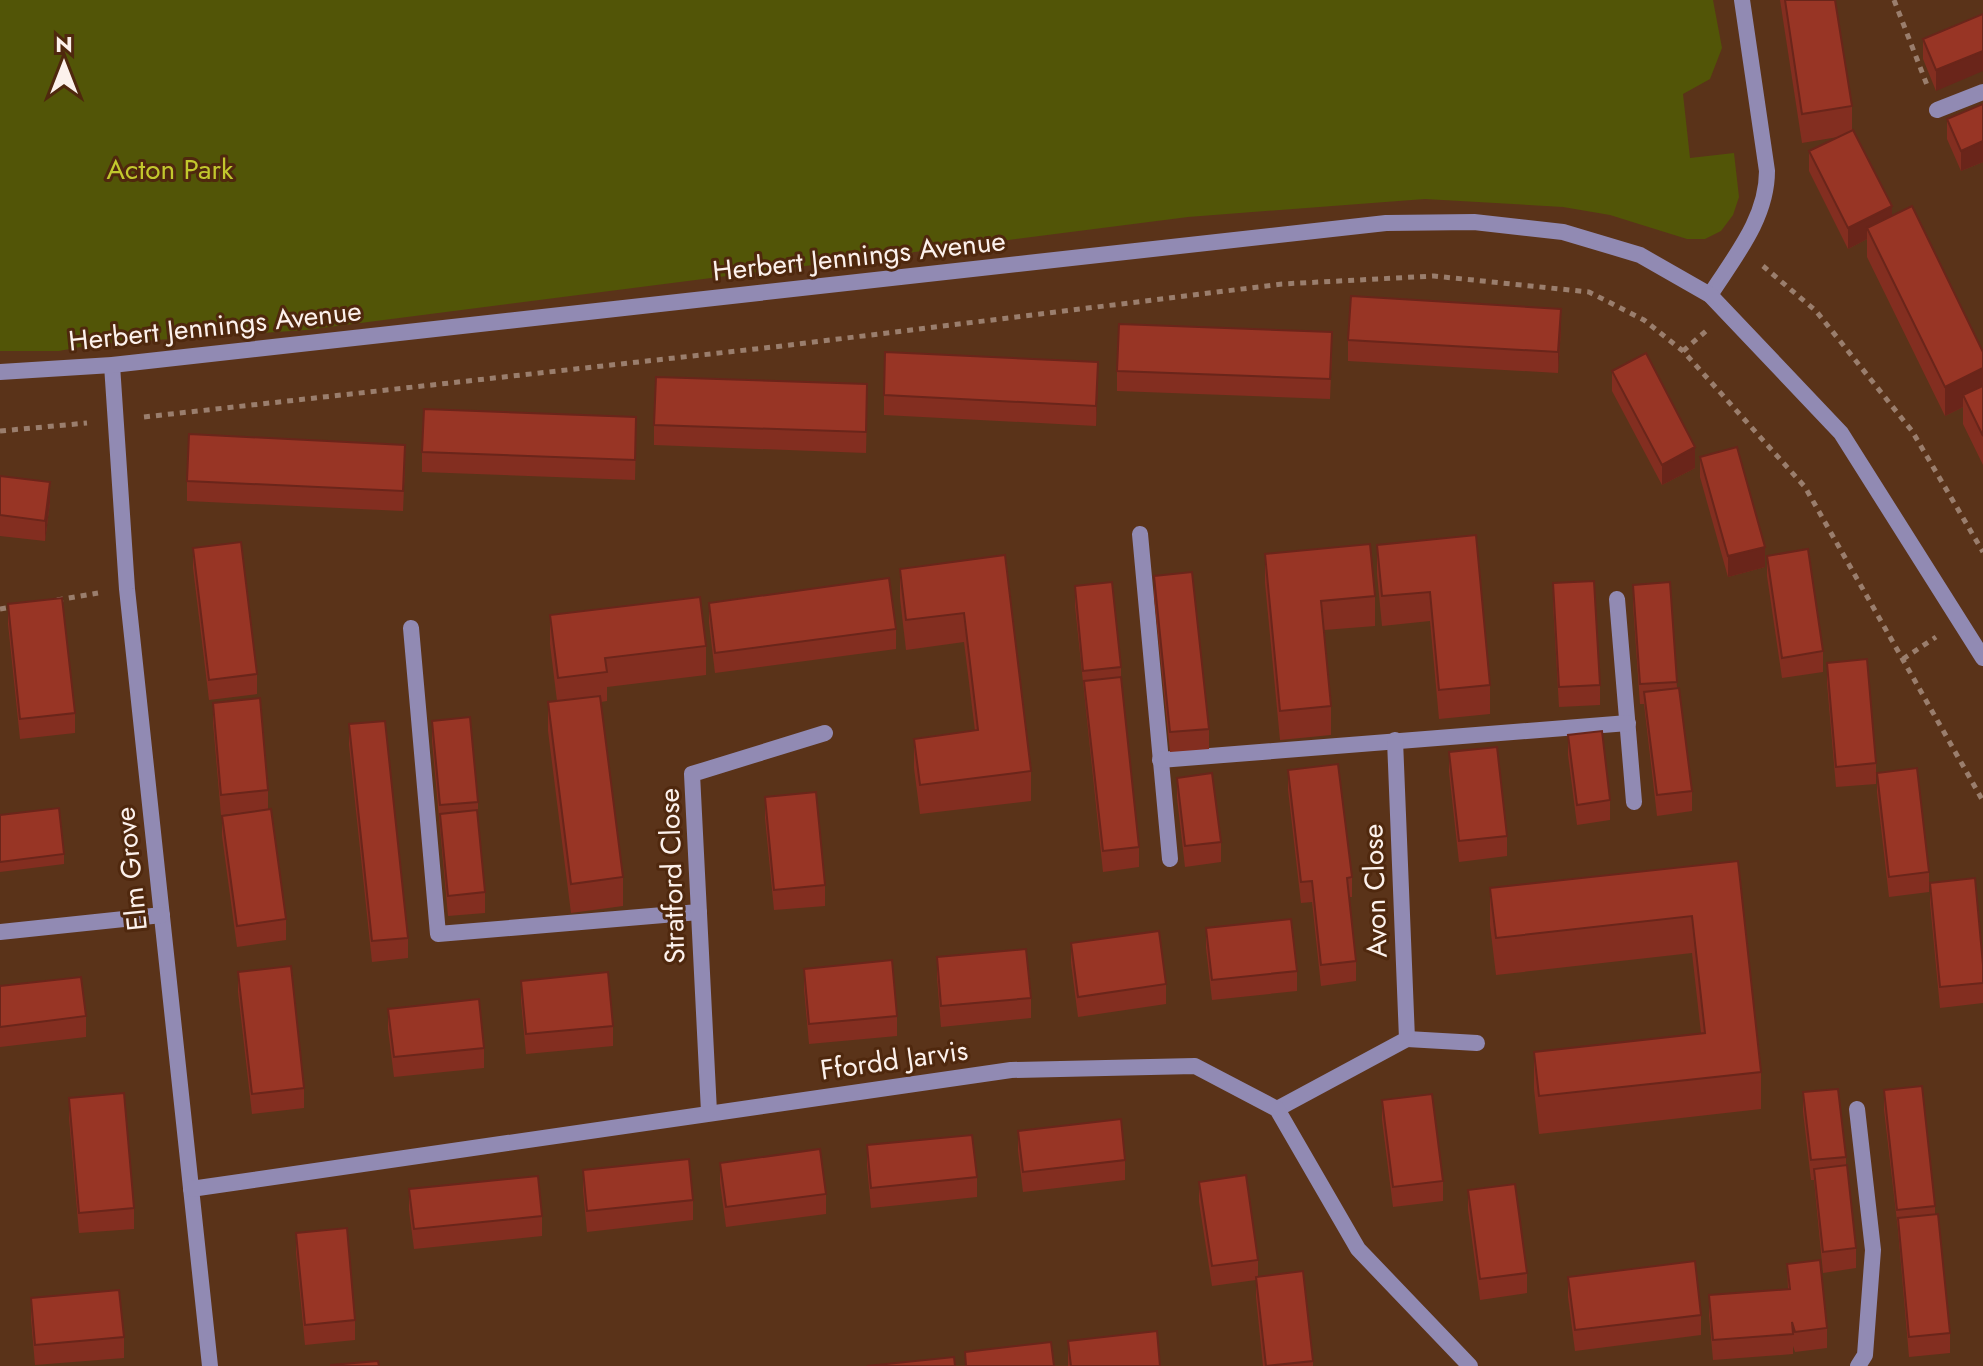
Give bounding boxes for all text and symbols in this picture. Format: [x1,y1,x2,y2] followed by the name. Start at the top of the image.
[24,24,104,104] north arrow
[55,28,73,60] text: N
[107,149,234,190] park label: Acton Park
[710,220,1008,292] street label: Herbert Jennings Avenue
[66,290,364,362] street label: Herbert Jennings Avenue
[648,787,696,965] street label: Stratford Close
[104,805,158,933] street label: Elm Grove
[1352,823,1398,959] street label: Avon Close
[817,1029,971,1091] street label: Ffordd Jarvis

